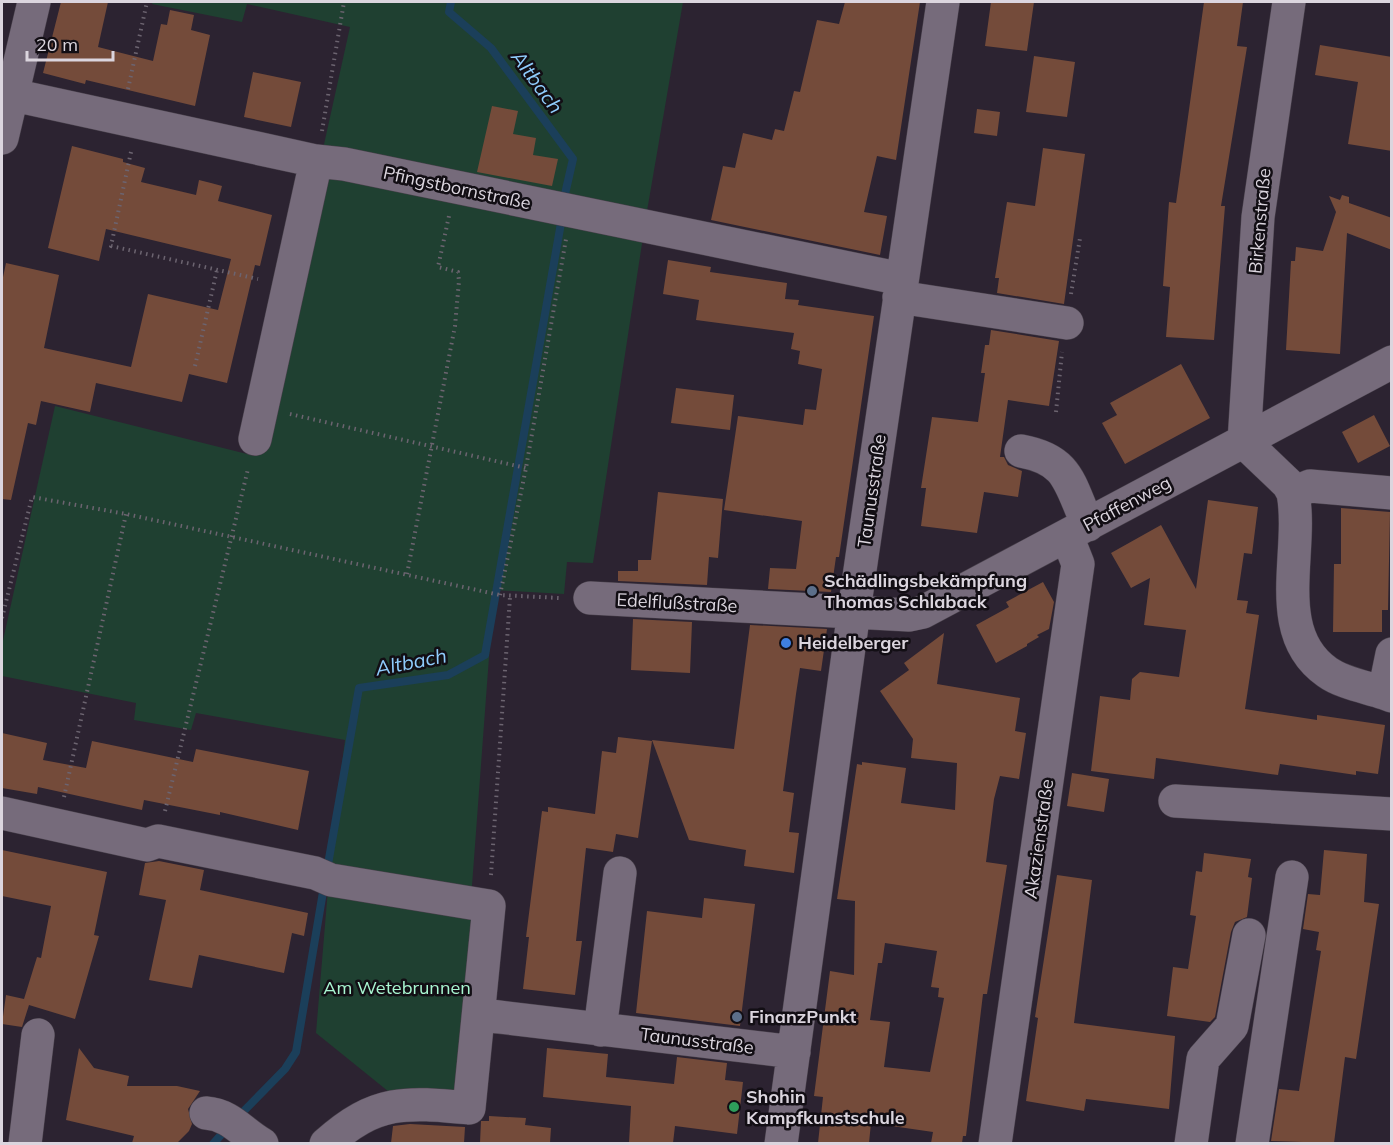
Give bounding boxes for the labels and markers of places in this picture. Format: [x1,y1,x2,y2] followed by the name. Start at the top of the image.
[824,569,1027,613] place label: Schädlingsbekämpfung Thomas Schlaback
[805,584,819,598] marker: Schädlingsbekämpfung Thomas Schlaback
[798,631,909,654] place label: Heidelberger
[779,636,793,650] marker: Heidelberger
[749,1005,856,1028] place label: FinanzPunkt
[730,1010,744,1024] marker: FinanzPunkt
[746,1085,905,1129] place label: Shohin Kampfkunstschule
[727,1100,741,1114] marker: Shohin Kampfkunstschule

